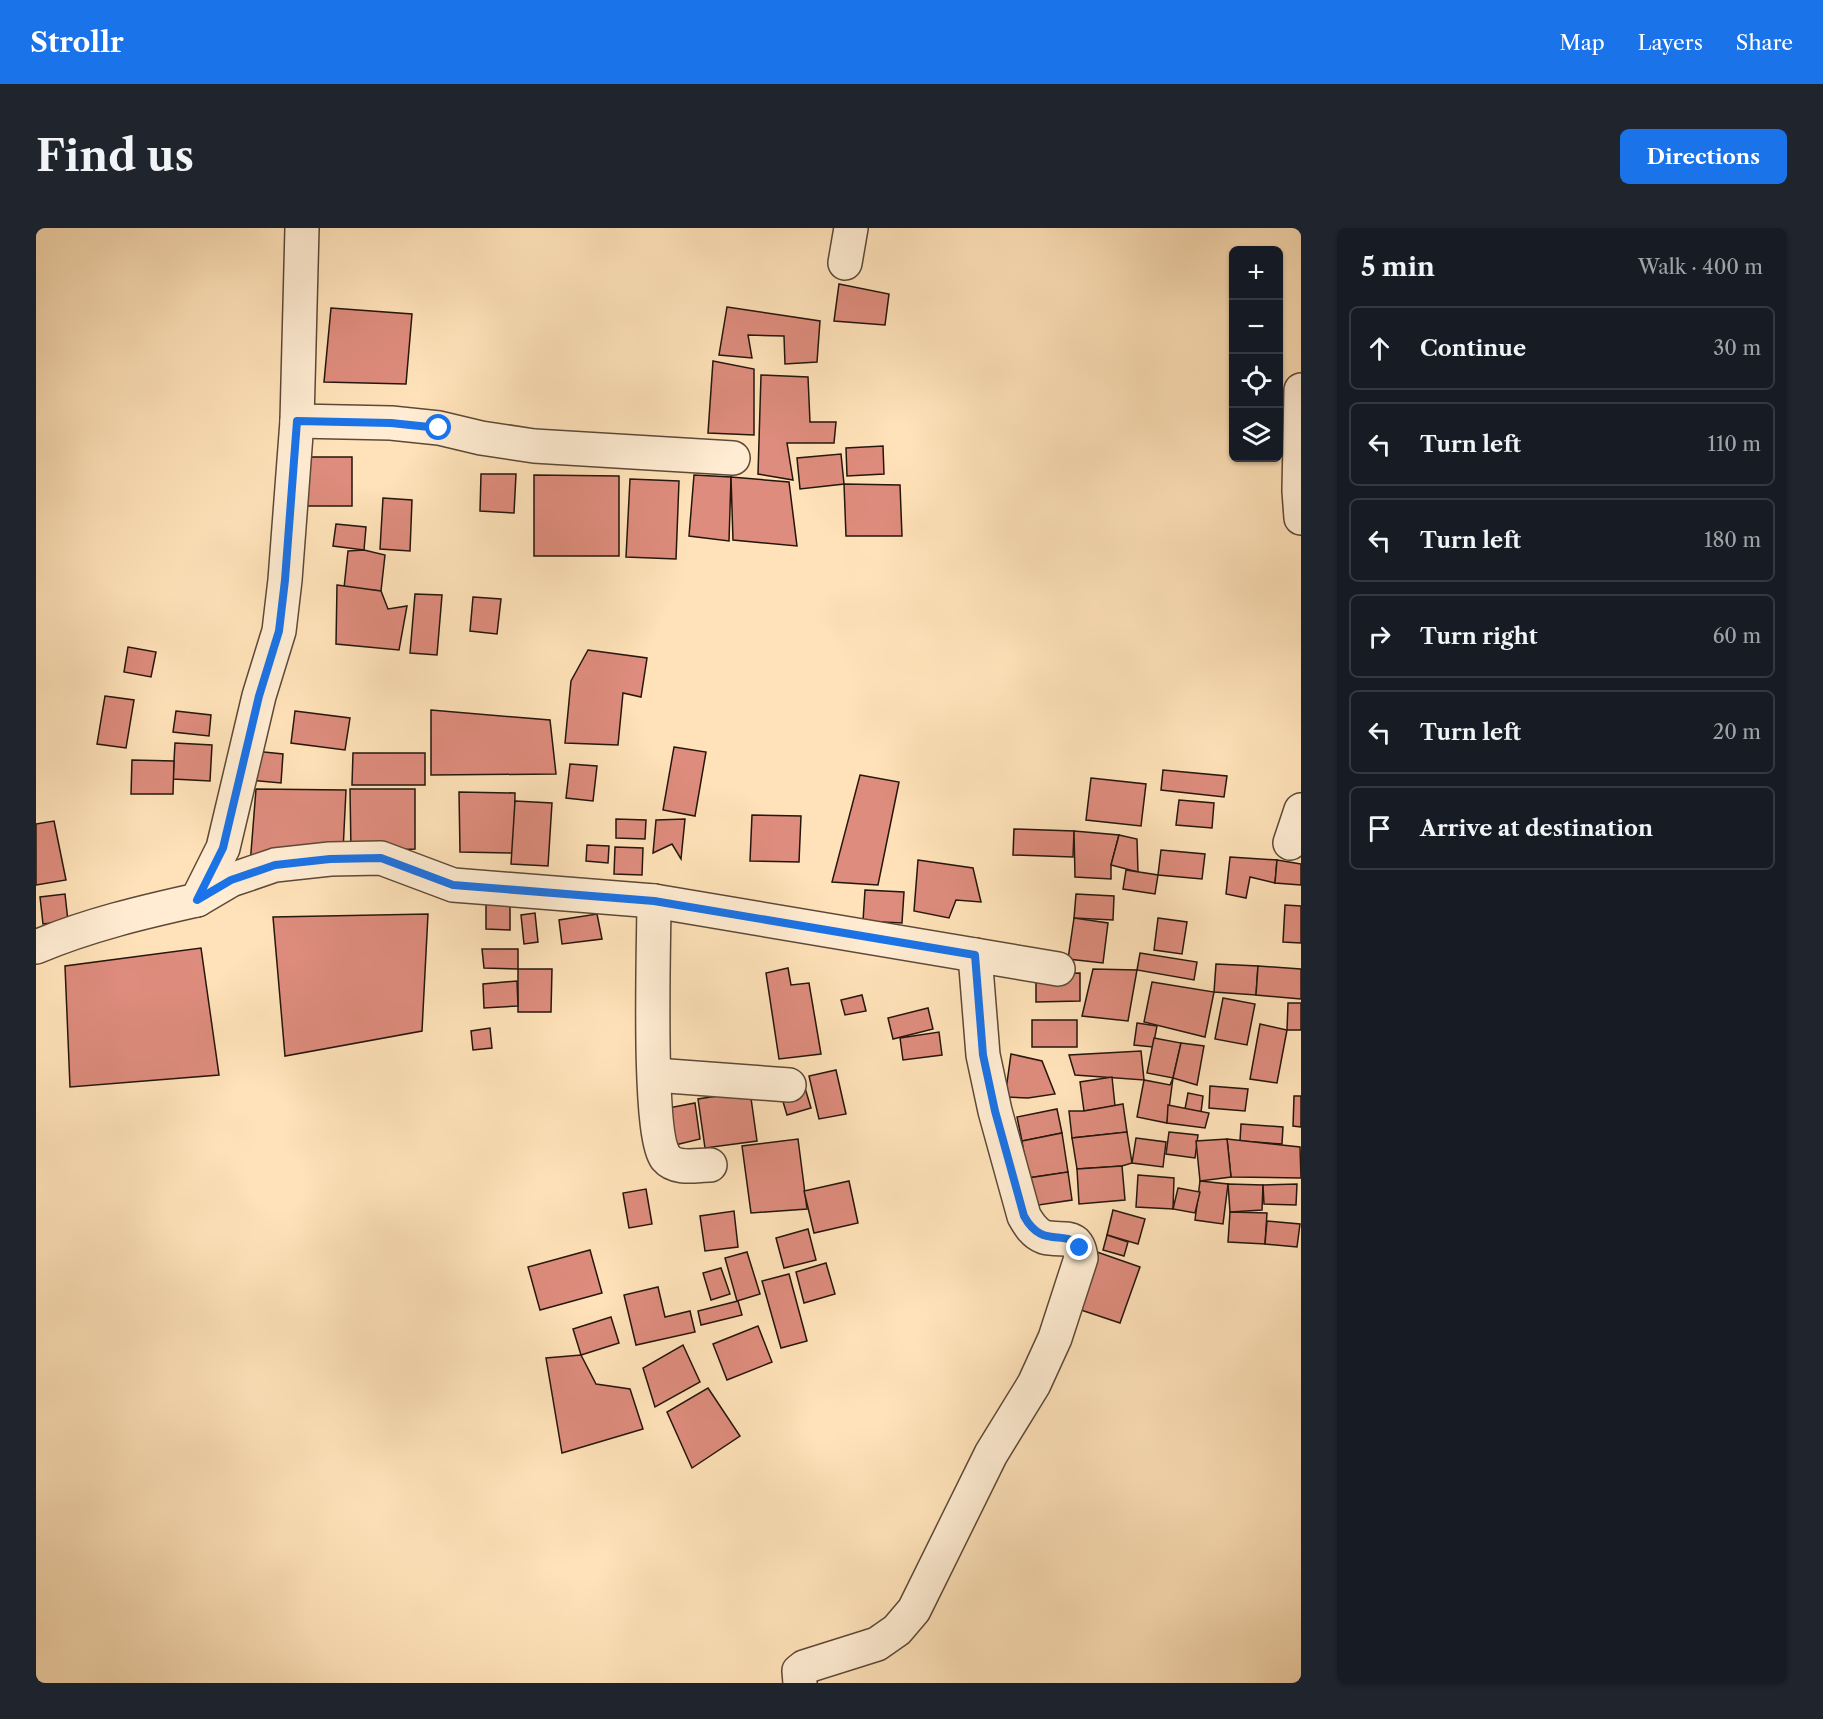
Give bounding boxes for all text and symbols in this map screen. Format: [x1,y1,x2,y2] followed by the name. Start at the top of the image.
[30,25,124,59] text: Strollr
[1560,30,1605,55] text: Map
[1638,30,1703,55] text: Layers
[1736,30,1793,55] text: Share
[1620,129,1787,184] button: Directions
[36,130,194,182] text: Find us
[1229,246,1283,462] map controls
[1229,246,1283,300] button: +
[1361,251,1435,283] text: 5 min
[1638,255,1763,279] text: Walk · 400 m
[1229,300,1283,354] button: −
[1363,332,1396,365] icon: ahead
[1420,335,1526,362] text: Continue
[1713,336,1761,360] text: 30 m
[1229,354,1283,408] button: locate
[1229,408,1283,462] button: layers
[425,414,451,440] route start
[1363,428,1396,461] icon: left
[1420,431,1521,458] text: Turn left
[1708,432,1761,456] text: 110 m
[1363,524,1396,557] icon: left
[1420,527,1521,554] text: Turn left
[1704,528,1761,552] text: 180 m
[1363,620,1396,653] icon: right
[1420,623,1538,650] text: Turn right
[1713,624,1761,648] text: 60 m
[1363,716,1396,749] icon: left
[1420,719,1521,746] text: Turn left
[1713,720,1761,744] text: 20 m
[1363,812,1396,845] icon: arrive
[1420,815,1653,842] text: Arrive at destination
[1066,1234,1092,1260] route end

